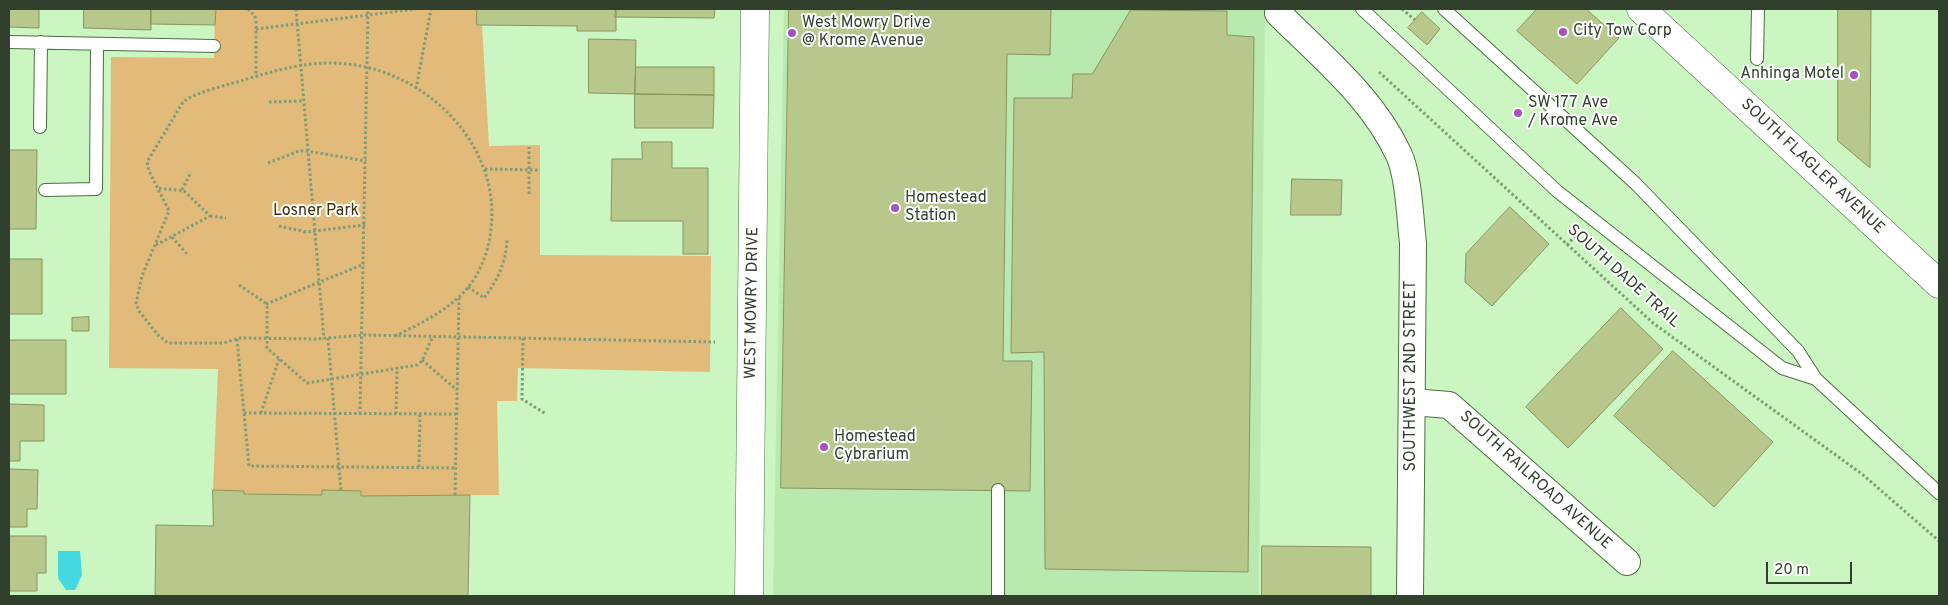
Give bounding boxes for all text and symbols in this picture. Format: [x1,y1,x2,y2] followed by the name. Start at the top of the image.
[802,14,930,52] place label: West Mowry Drive @ Krome Avenue
[1573,22,1672,42] place label: City Tow Corp
[1557,26,1569,38] marker: City Tow Corp
[786,27,798,39] marker: West Mowry Drive @ Krome Avenue
[1740,65,1844,85] place label: Anhinga Motel
[1848,69,1860,81] marker: Anhinga Motel
[1528,94,1618,132] place label: SW 177 Ave / Krome Ave
[1736,95,1888,239] street label: SOUTH FLAGLER AVENUE
[1512,107,1524,119] marker: SW 177 Ave / Krome Ave
[905,189,987,227] place label: Homestead Station
[273,202,359,222] park label: Losner Park
[889,202,901,214] marker: Homestead Station
[1563,221,1683,333] street label: SOUTH DADE TRAIL
[742,227,764,379] street label: WEST MOWRY DRIVE
[1402,281,1422,471] street label: SOUTHWEST 2ND STREET
[1455,407,1615,555] street label: SOUTH RAILROAD AVENUE
[834,428,916,466] place label: Homestead Cybrarium
[818,441,830,453] marker: Homestead Cybrarium
[1768,552,1854,584] scale bar
[1774,561,1809,580] text: 20 m

